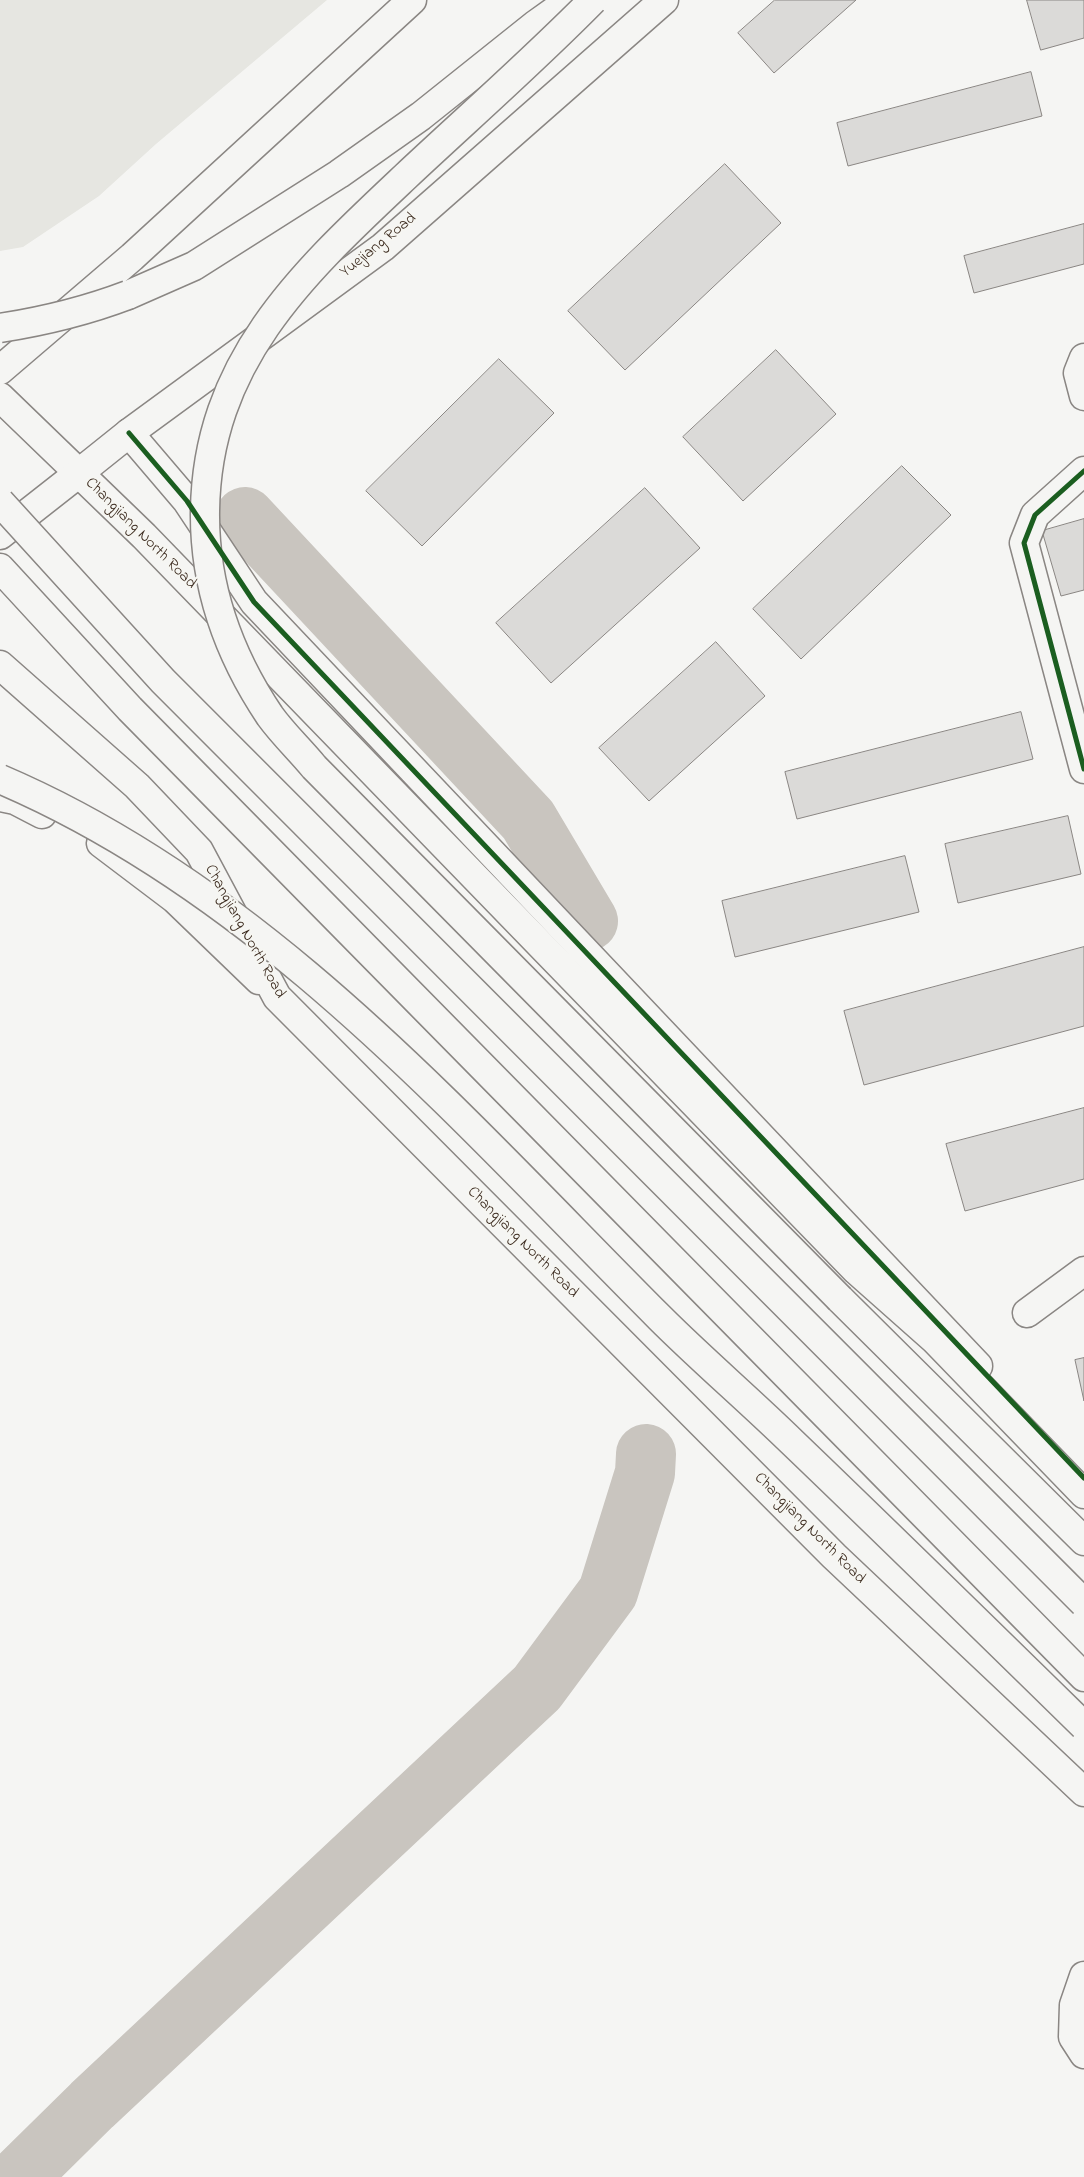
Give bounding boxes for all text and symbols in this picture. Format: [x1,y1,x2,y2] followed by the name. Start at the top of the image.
[337,210,421,282] street label: Yuejiang Road
[80,474,200,594] street label: Changjiang North Road
[199,862,289,1002] street label: Changjiang North Road
[462,1183,582,1303] street label: Changjiang North Road
[749,1469,869,1589] street label: Changjiang North Road

